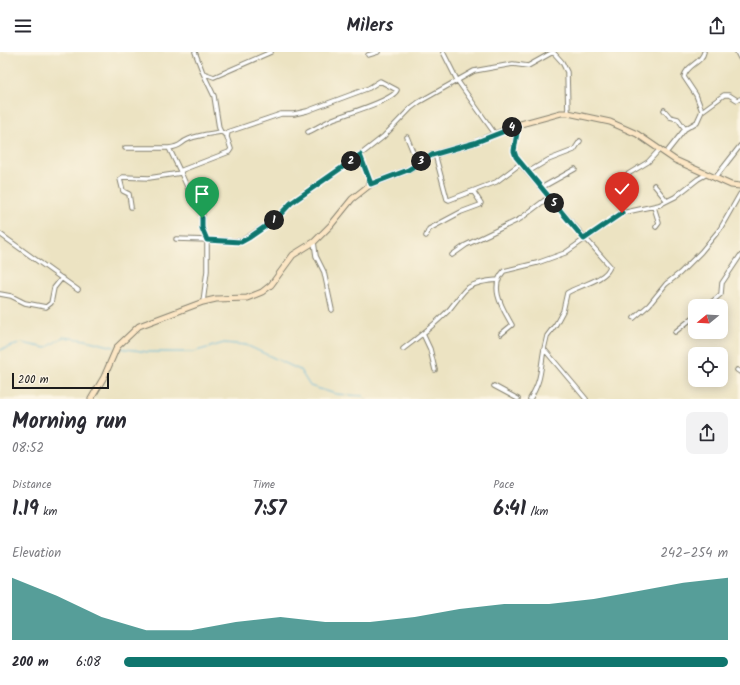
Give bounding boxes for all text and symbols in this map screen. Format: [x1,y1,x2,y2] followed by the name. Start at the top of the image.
[347,12,393,41] text: Milers
[12,15,34,37] icon: menu
[706,15,728,37] icon: share
[502,117,522,137] pin: 4
[509,118,515,136] text: 4
[341,151,361,171] pin: 2
[411,151,431,171] pin: 3
[348,152,354,170] text: 2
[418,152,424,170] text: 3
[605,172,639,213] pin
[185,177,219,218] pin
[611,178,633,200] icon: check
[191,183,213,205] icon: arrive
[544,193,564,213] pin: 5
[551,194,557,212] text: 5
[264,210,284,230] pin: 1
[272,211,276,229] text: 1
[688,299,728,339] north arrow
[688,299,728,387] map controls
[688,347,728,387] button: locate
[12,371,109,390] scale bar
[18,371,49,389] text: 200 m
[12,405,127,440] text: Morning run
[686,412,728,454] button: share
[12,438,44,459] text: 08:52
[12,476,52,494] text: Distance
[253,476,275,494] text: Time
[493,476,514,494] text: Pace
[12,494,39,526] text: 1.19
[253,494,287,526] text: 7:57
[493,494,526,526] text: 6:41
[39,503,57,521] text: km
[526,503,548,521] text: /km
[12,543,61,564] text: Elevation
[661,543,728,564] text: 242–254 m
[12,652,49,673] text: 200 m
[76,652,101,673] text: 6:08

